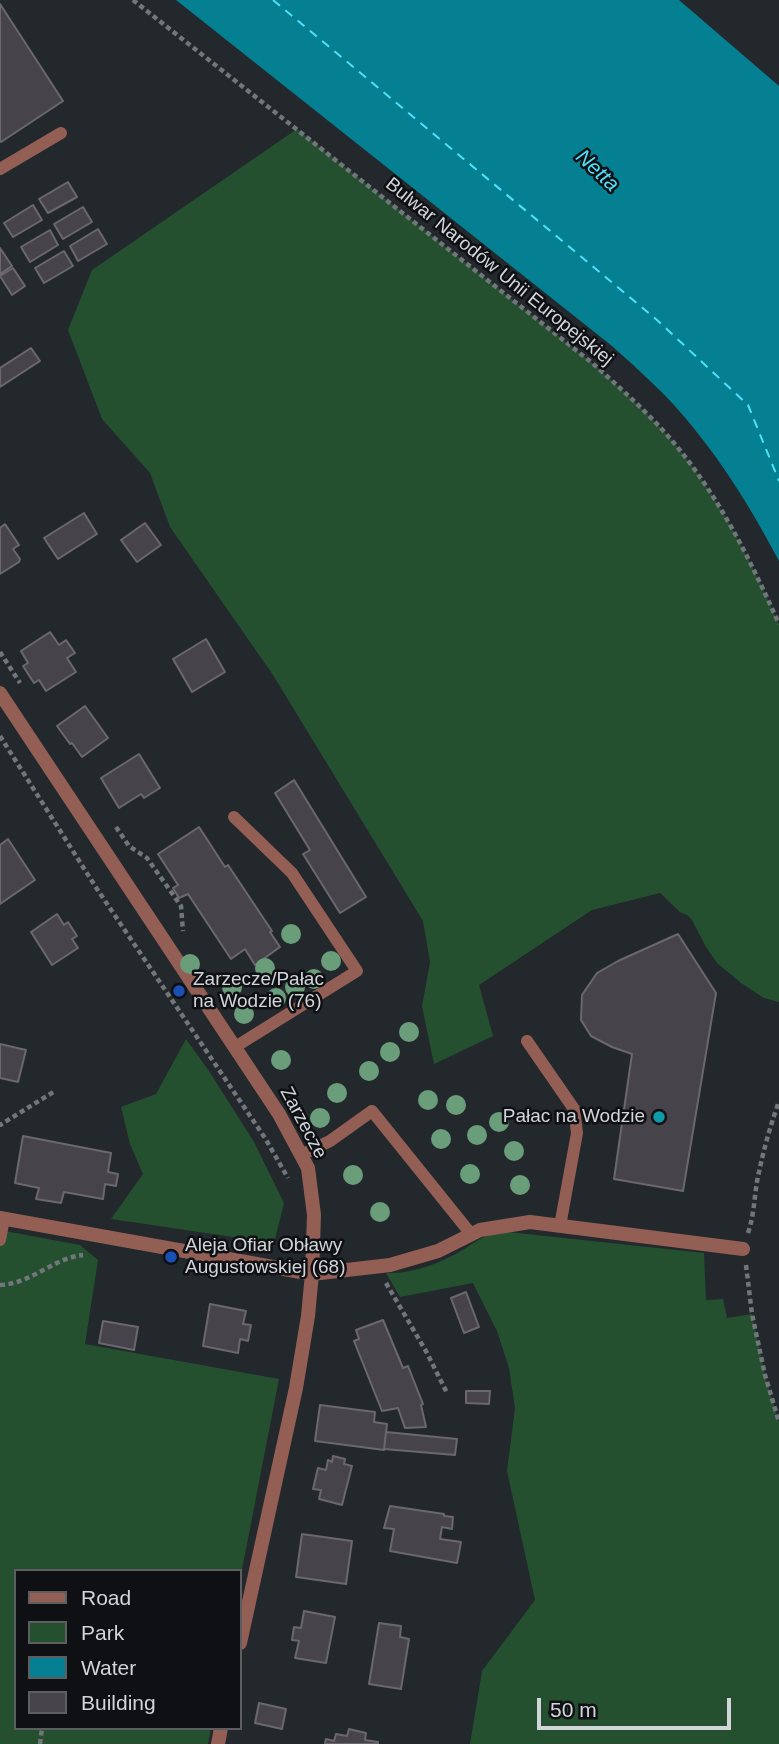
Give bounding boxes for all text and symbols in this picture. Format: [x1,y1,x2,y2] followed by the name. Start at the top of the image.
[570,145,624,197] water label: Netta
[381,173,617,371] street label: Bulwar Narodów Unii Europejskiej
[193,969,324,1013] place label: Zarzecze/Pałac na Wodzie (76)
[171,983,187,999] marker: Zarzecze/Pałac na Wodzie (76)
[275,1083,331,1163] street label: Zarzecze
[503,1106,645,1128] place label: Pałac na Wodzie
[651,1109,667,1125] marker: Pałac na Wodzie
[185,1235,346,1279] place label: Aleja Ofiar Obławy Augustowskiej (68)
[163,1249,179,1265] marker: Aleja Ofiar Obławy Augustowskiej (68)
[14,1569,242,1730] legend
[81,1586,131,1609] text: Road
[81,1621,124,1644] text: Park
[81,1656,136,1679] text: Water
[541,1684,735,1728] scale bar
[81,1691,156,1714] text: Building
[550,1698,597,1721] text: 50 m

